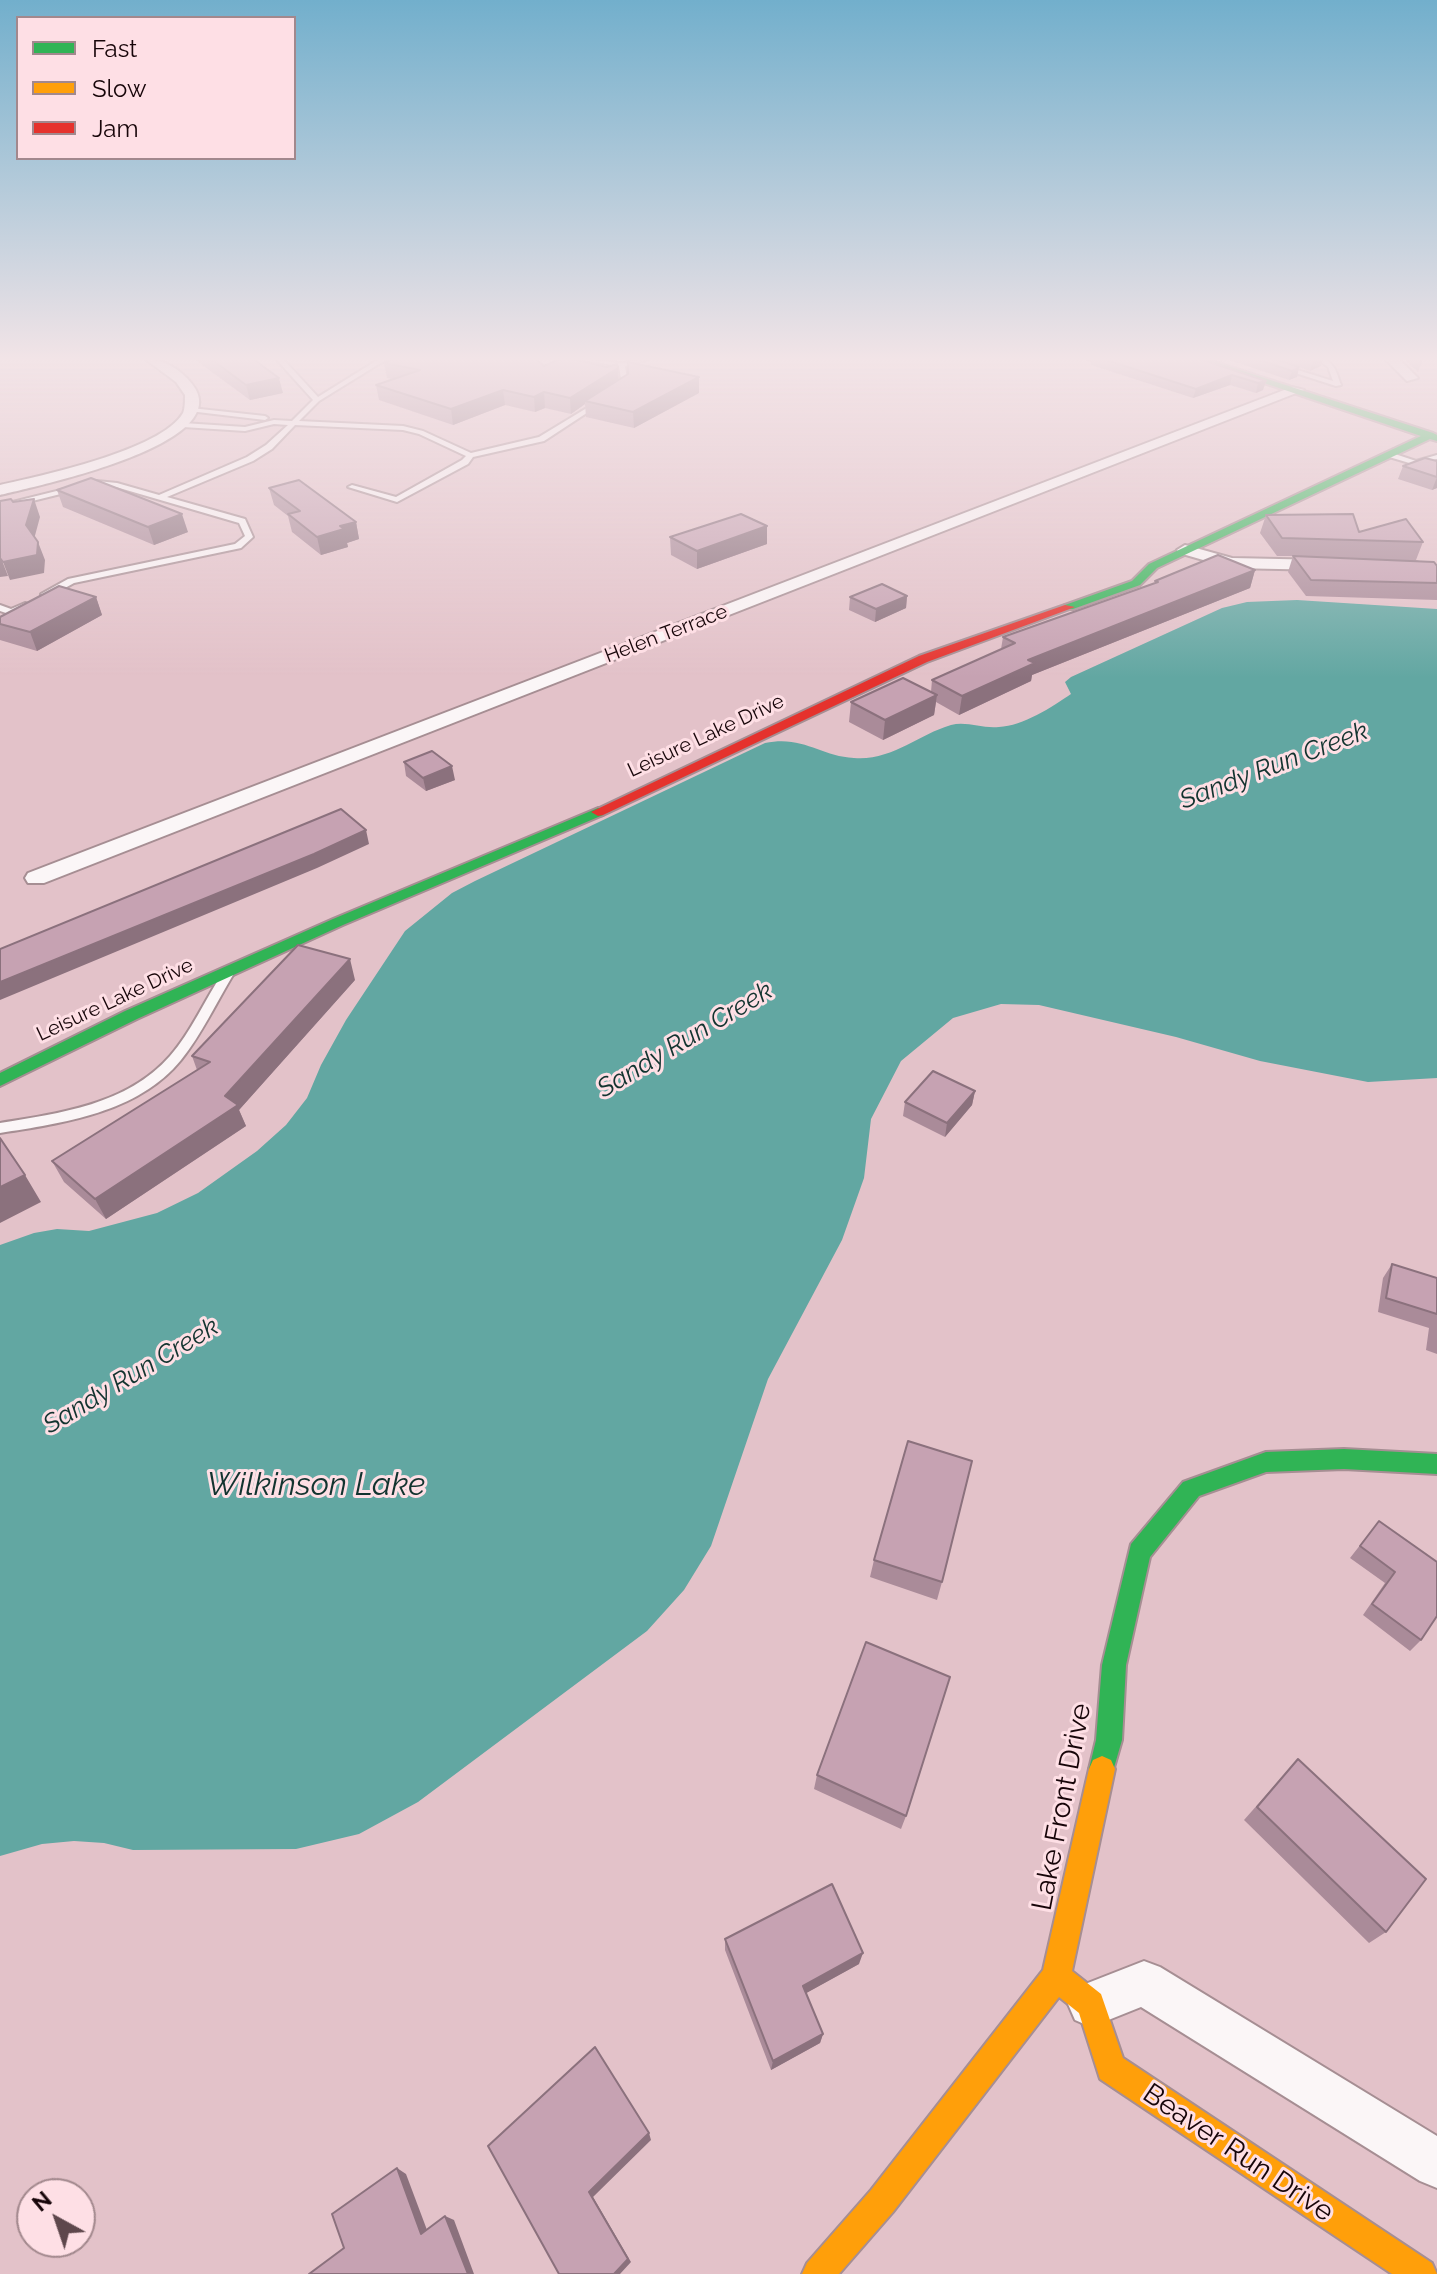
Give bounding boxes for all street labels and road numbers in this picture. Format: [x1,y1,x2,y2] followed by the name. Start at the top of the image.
[601,600,731,668] street label: Helen Terrace
[624,689,788,783] street label: Leisure Lake Drive
[33,953,197,1047] street label: Leisure Lake Drive
[1025,1701,1099,1913] street label: Lake Front Drive
[1136,2077,1340,2229] street label: Beaver Run Drive

